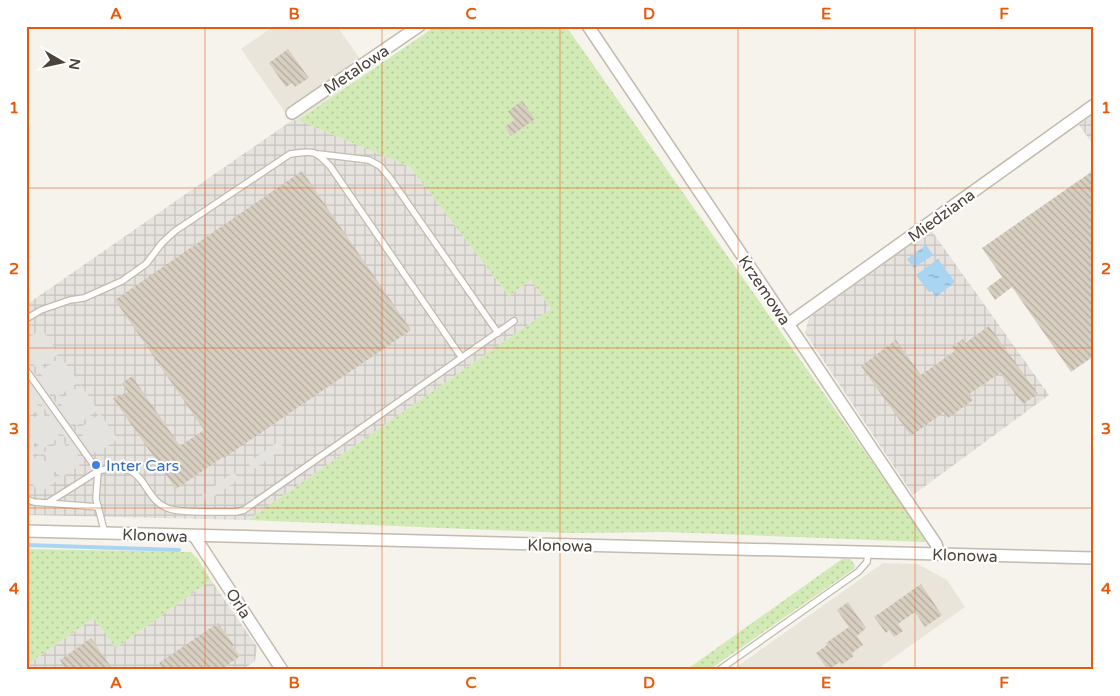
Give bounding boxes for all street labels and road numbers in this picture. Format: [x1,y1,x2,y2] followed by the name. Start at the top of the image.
[320,41,393,99] street label: Metalowa
[904,185,979,247] street label: Miedziana
[734,252,795,329] street label: Krzemowa
[122,525,188,547] street label: Klonowa
[527,535,593,557] street label: Klonowa
[932,545,998,567] street label: Klonowa
[221,585,255,622] street label: Orla

